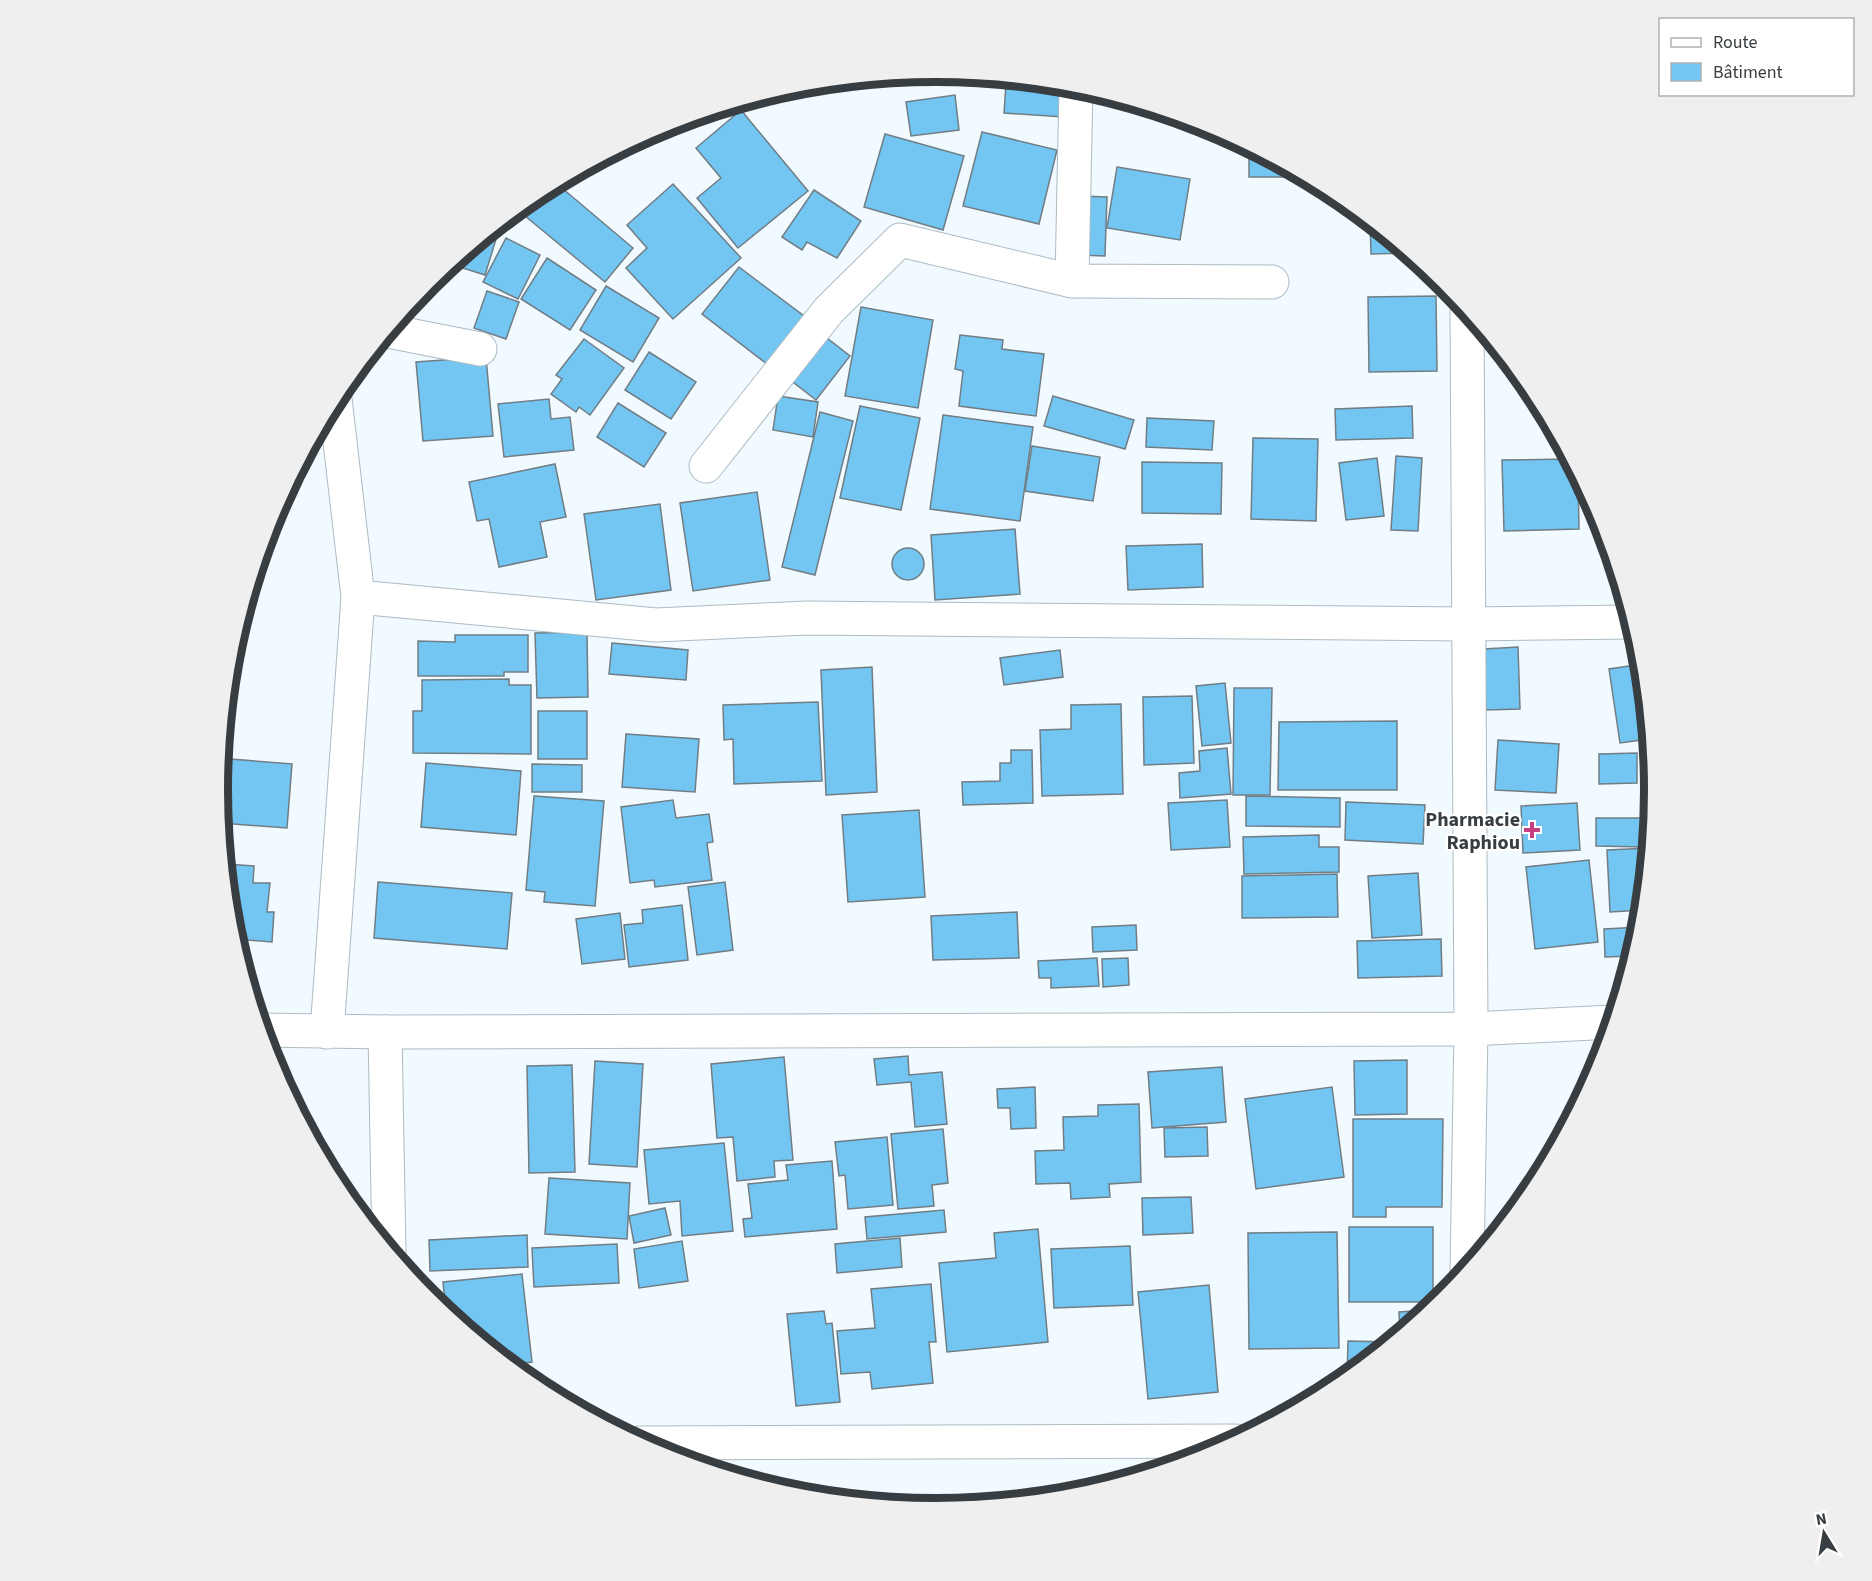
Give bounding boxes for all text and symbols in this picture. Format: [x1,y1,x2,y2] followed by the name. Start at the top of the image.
[1659,18,1854,96] legend
[1713,30,1757,55] text: Route
[1713,60,1783,85] text: Bâtiment
[1425,806,1520,857] place label: Pharmacie Raphiou
[1525,823,1539,837] marker: Pharmacie Raphiou
[1794,1503,1854,1563] north arrow
[1814,1507,1829,1531] text: N

